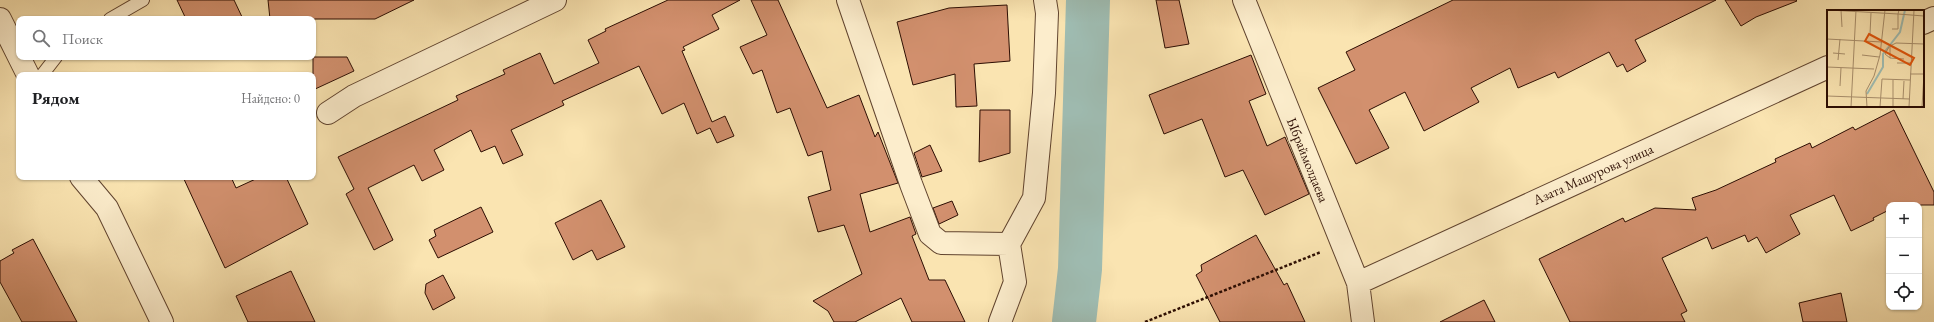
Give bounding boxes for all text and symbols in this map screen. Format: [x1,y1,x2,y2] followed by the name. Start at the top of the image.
[1827,10,1924,107] inset map
[16,16,316,60] search box
[30,27,52,49] icon: search
[62,29,103,48] text: Поиск
[32,87,80,109] text: Рядом
[241,90,300,107] text: Найдено: 0
[1283,115,1333,205] street label: Ыбраймолдаева
[1529,139,1656,209] street label: Азата Машурова улица
[1886,202,1922,310] map controls
[1886,202,1922,238] button: +
[1886,238,1922,274] button: −
[1886,274,1922,310] button: locate

